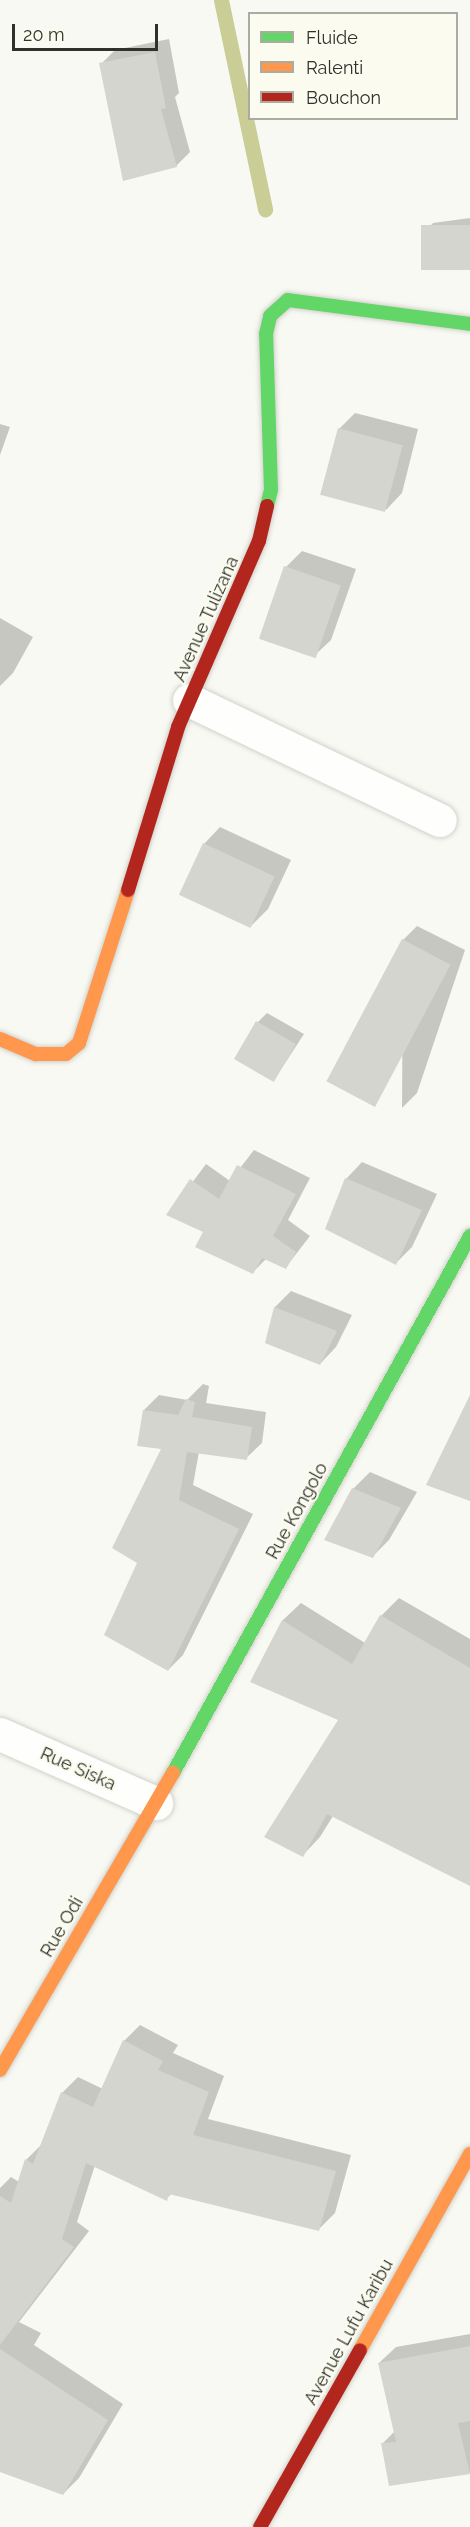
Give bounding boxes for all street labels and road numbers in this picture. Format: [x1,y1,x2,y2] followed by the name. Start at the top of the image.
[169,553,243,685] street label: Avenue Tulizana
[262,1459,332,1563] street label: Rue Kongolo
[37,1743,119,1795] street label: Rue Siska
[36,1893,88,1961] street label: Rue Odi
[300,2255,398,2409] street label: Avenue Lufu Karibu

